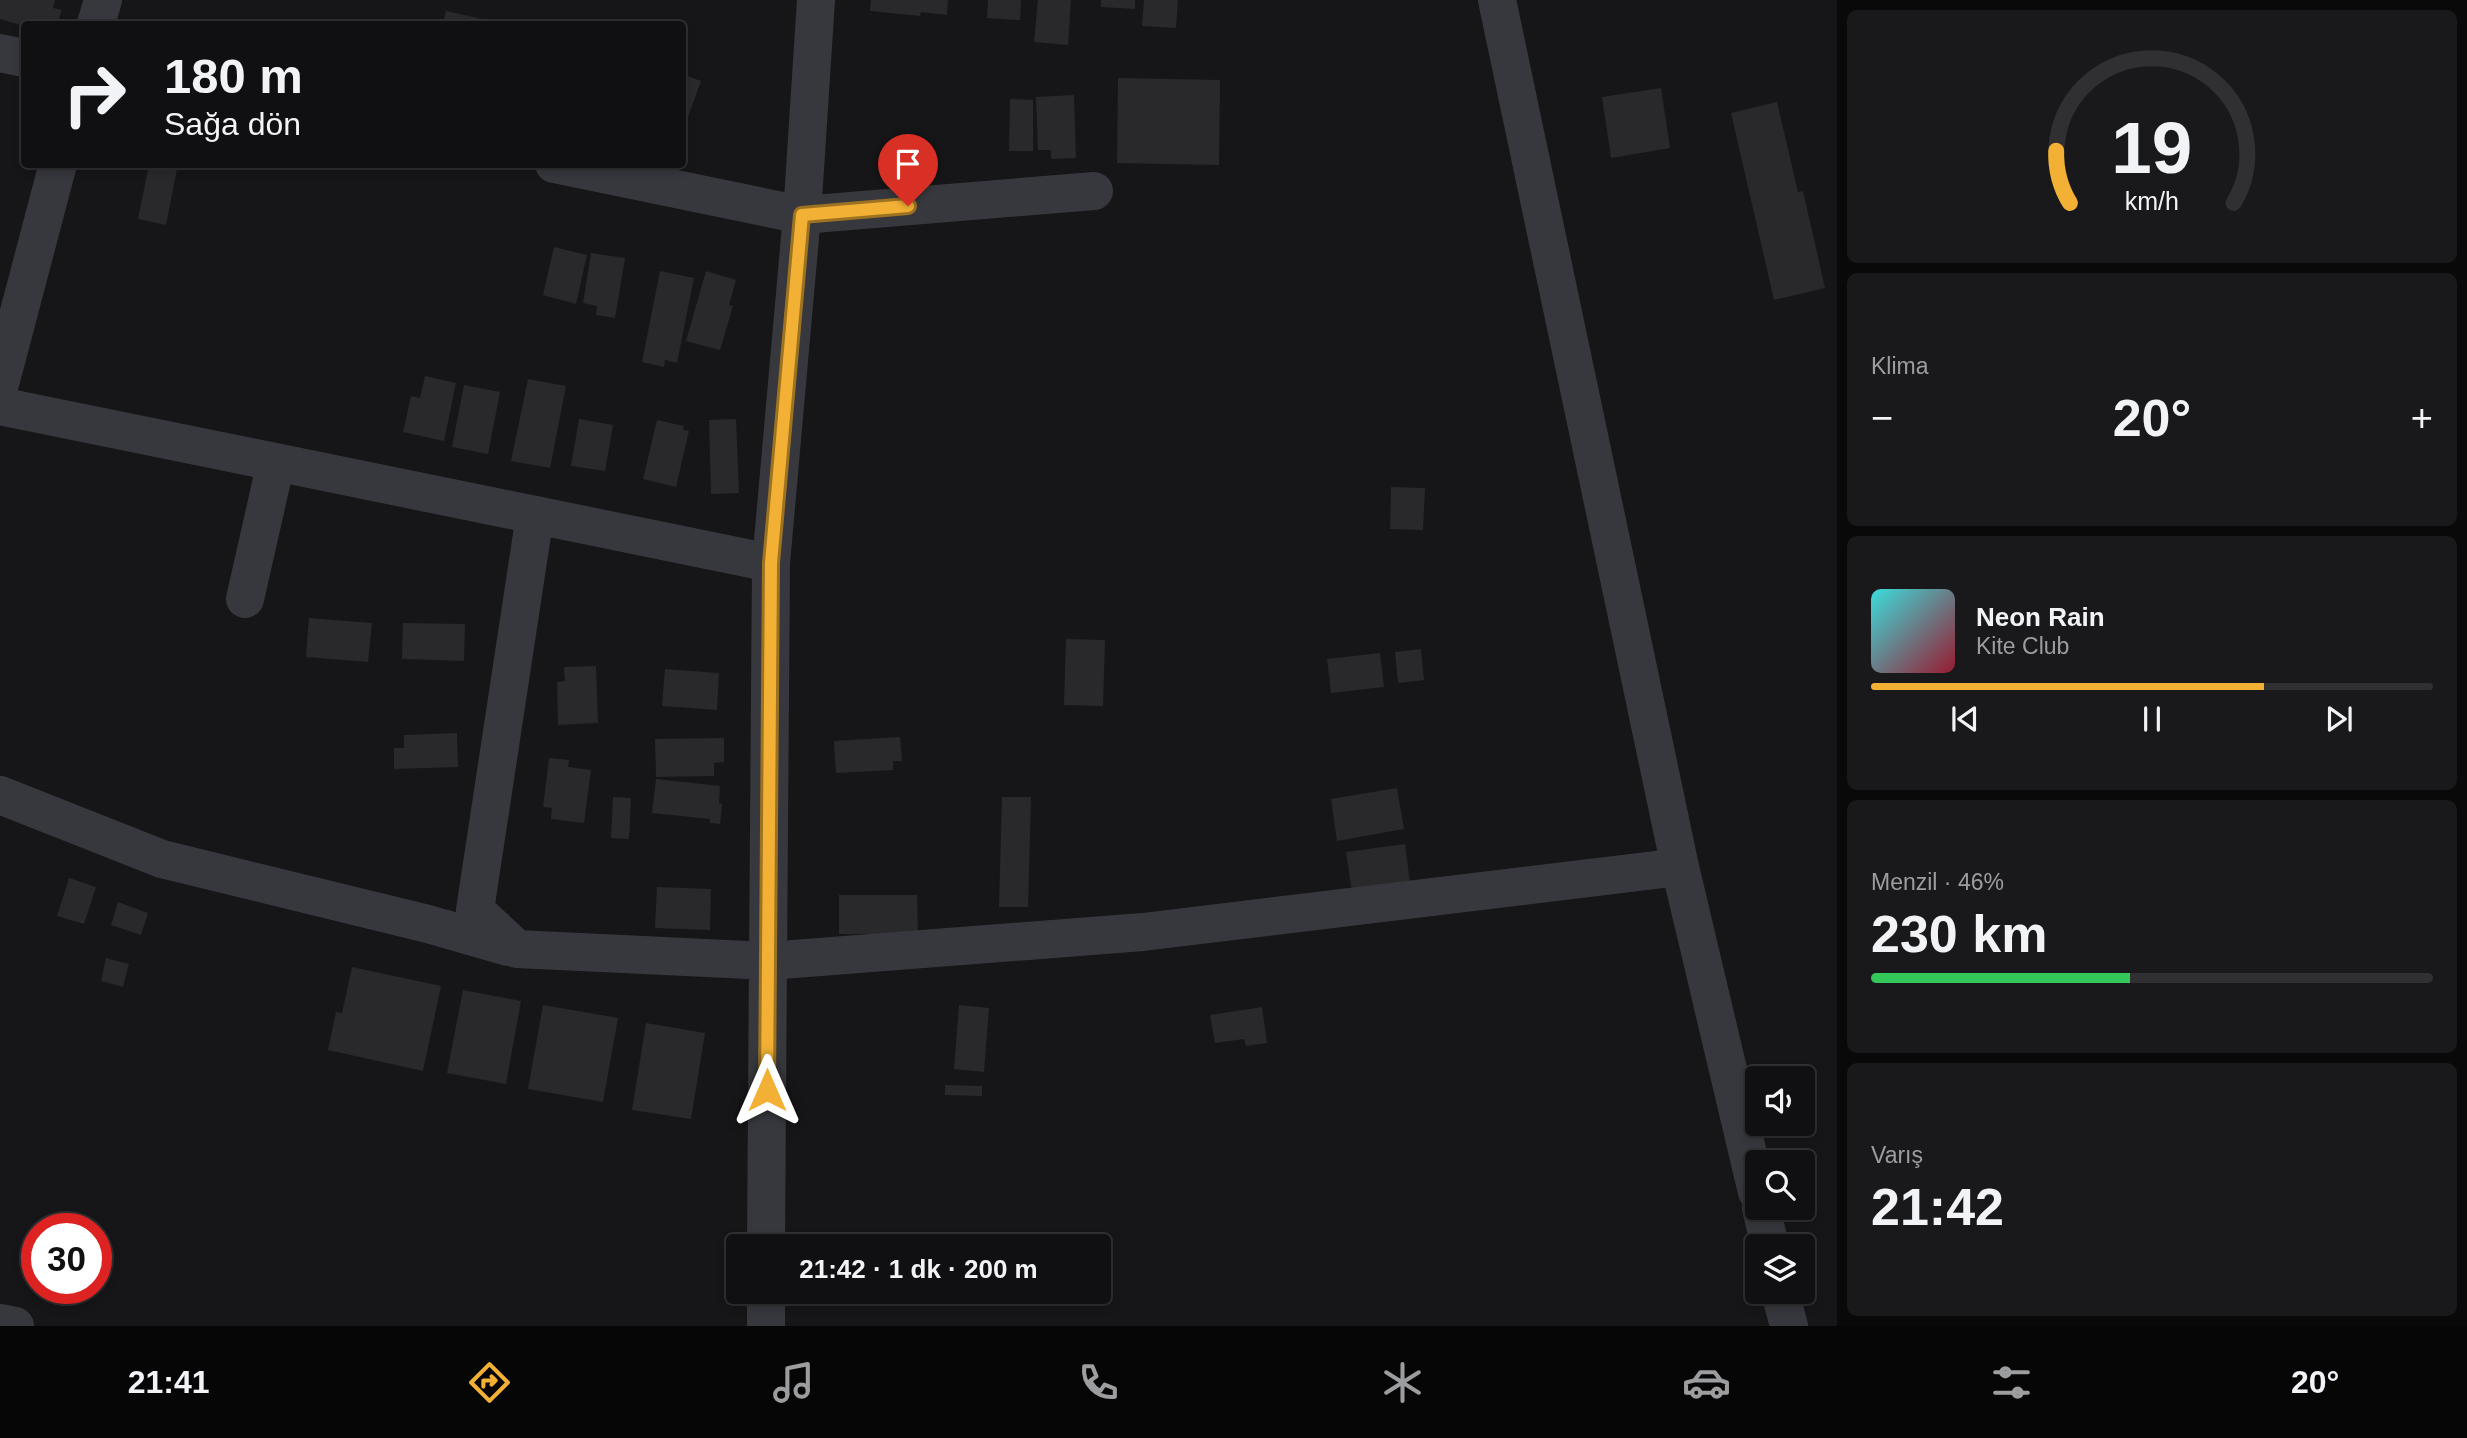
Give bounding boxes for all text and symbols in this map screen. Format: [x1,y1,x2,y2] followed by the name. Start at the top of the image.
[49,49,140,140] icon: right
[164,49,303,103] text: 180 m
[164,106,301,142] text: Sağa dön
[2112,107,2192,188] text: 19
[878,134,938,206] pin
[889,145,927,183] icon: arrive
[2125,186,2179,214] text: km/h
[1871,353,1929,379] text: Klima
[2113,389,2191,447] text: 20°
[1871,397,1893,439] text: −
[2411,397,2433,439] text: +
[1976,602,2105,632] text: Neon Rain
[1976,633,2069,659] text: Kite Club
[1946,700,1984,738] icon: previous
[2133,700,2171,738] icon: pause
[2320,700,2358,738] icon: next
[1871,869,2004,895] text: Menzil · 46%
[1871,905,2047,963] text: 230 km
[730,1053,804,1127] position arrow
[1745,1066,1815,1304] map controls
[1745,1066,1815,1136] button: sound
[1871,1142,1923,1168] text: Varış
[1745,1150,1815,1220] button: search
[1871,1178,2004,1236] text: 21:42
[21,1213,112,1304] speed limit sign: 30
[1745,1234,1815,1304] button: layers
[799,1254,1038,1284] text: 21:42 · 1 dk · 200 m
[465,1358,514,1407] icon: directions
[769,1358,818,1407] icon: music
[1074,1358,1123,1407] icon: phone
[1378,1358,1427,1407] icon: climate
[1682,1358,1731,1407] icon: car
[1987,1358,2036,1407] icon: filters
[128,1364,210,1400] text: 21:41
[2291,1364,2339,1400] text: 20°

